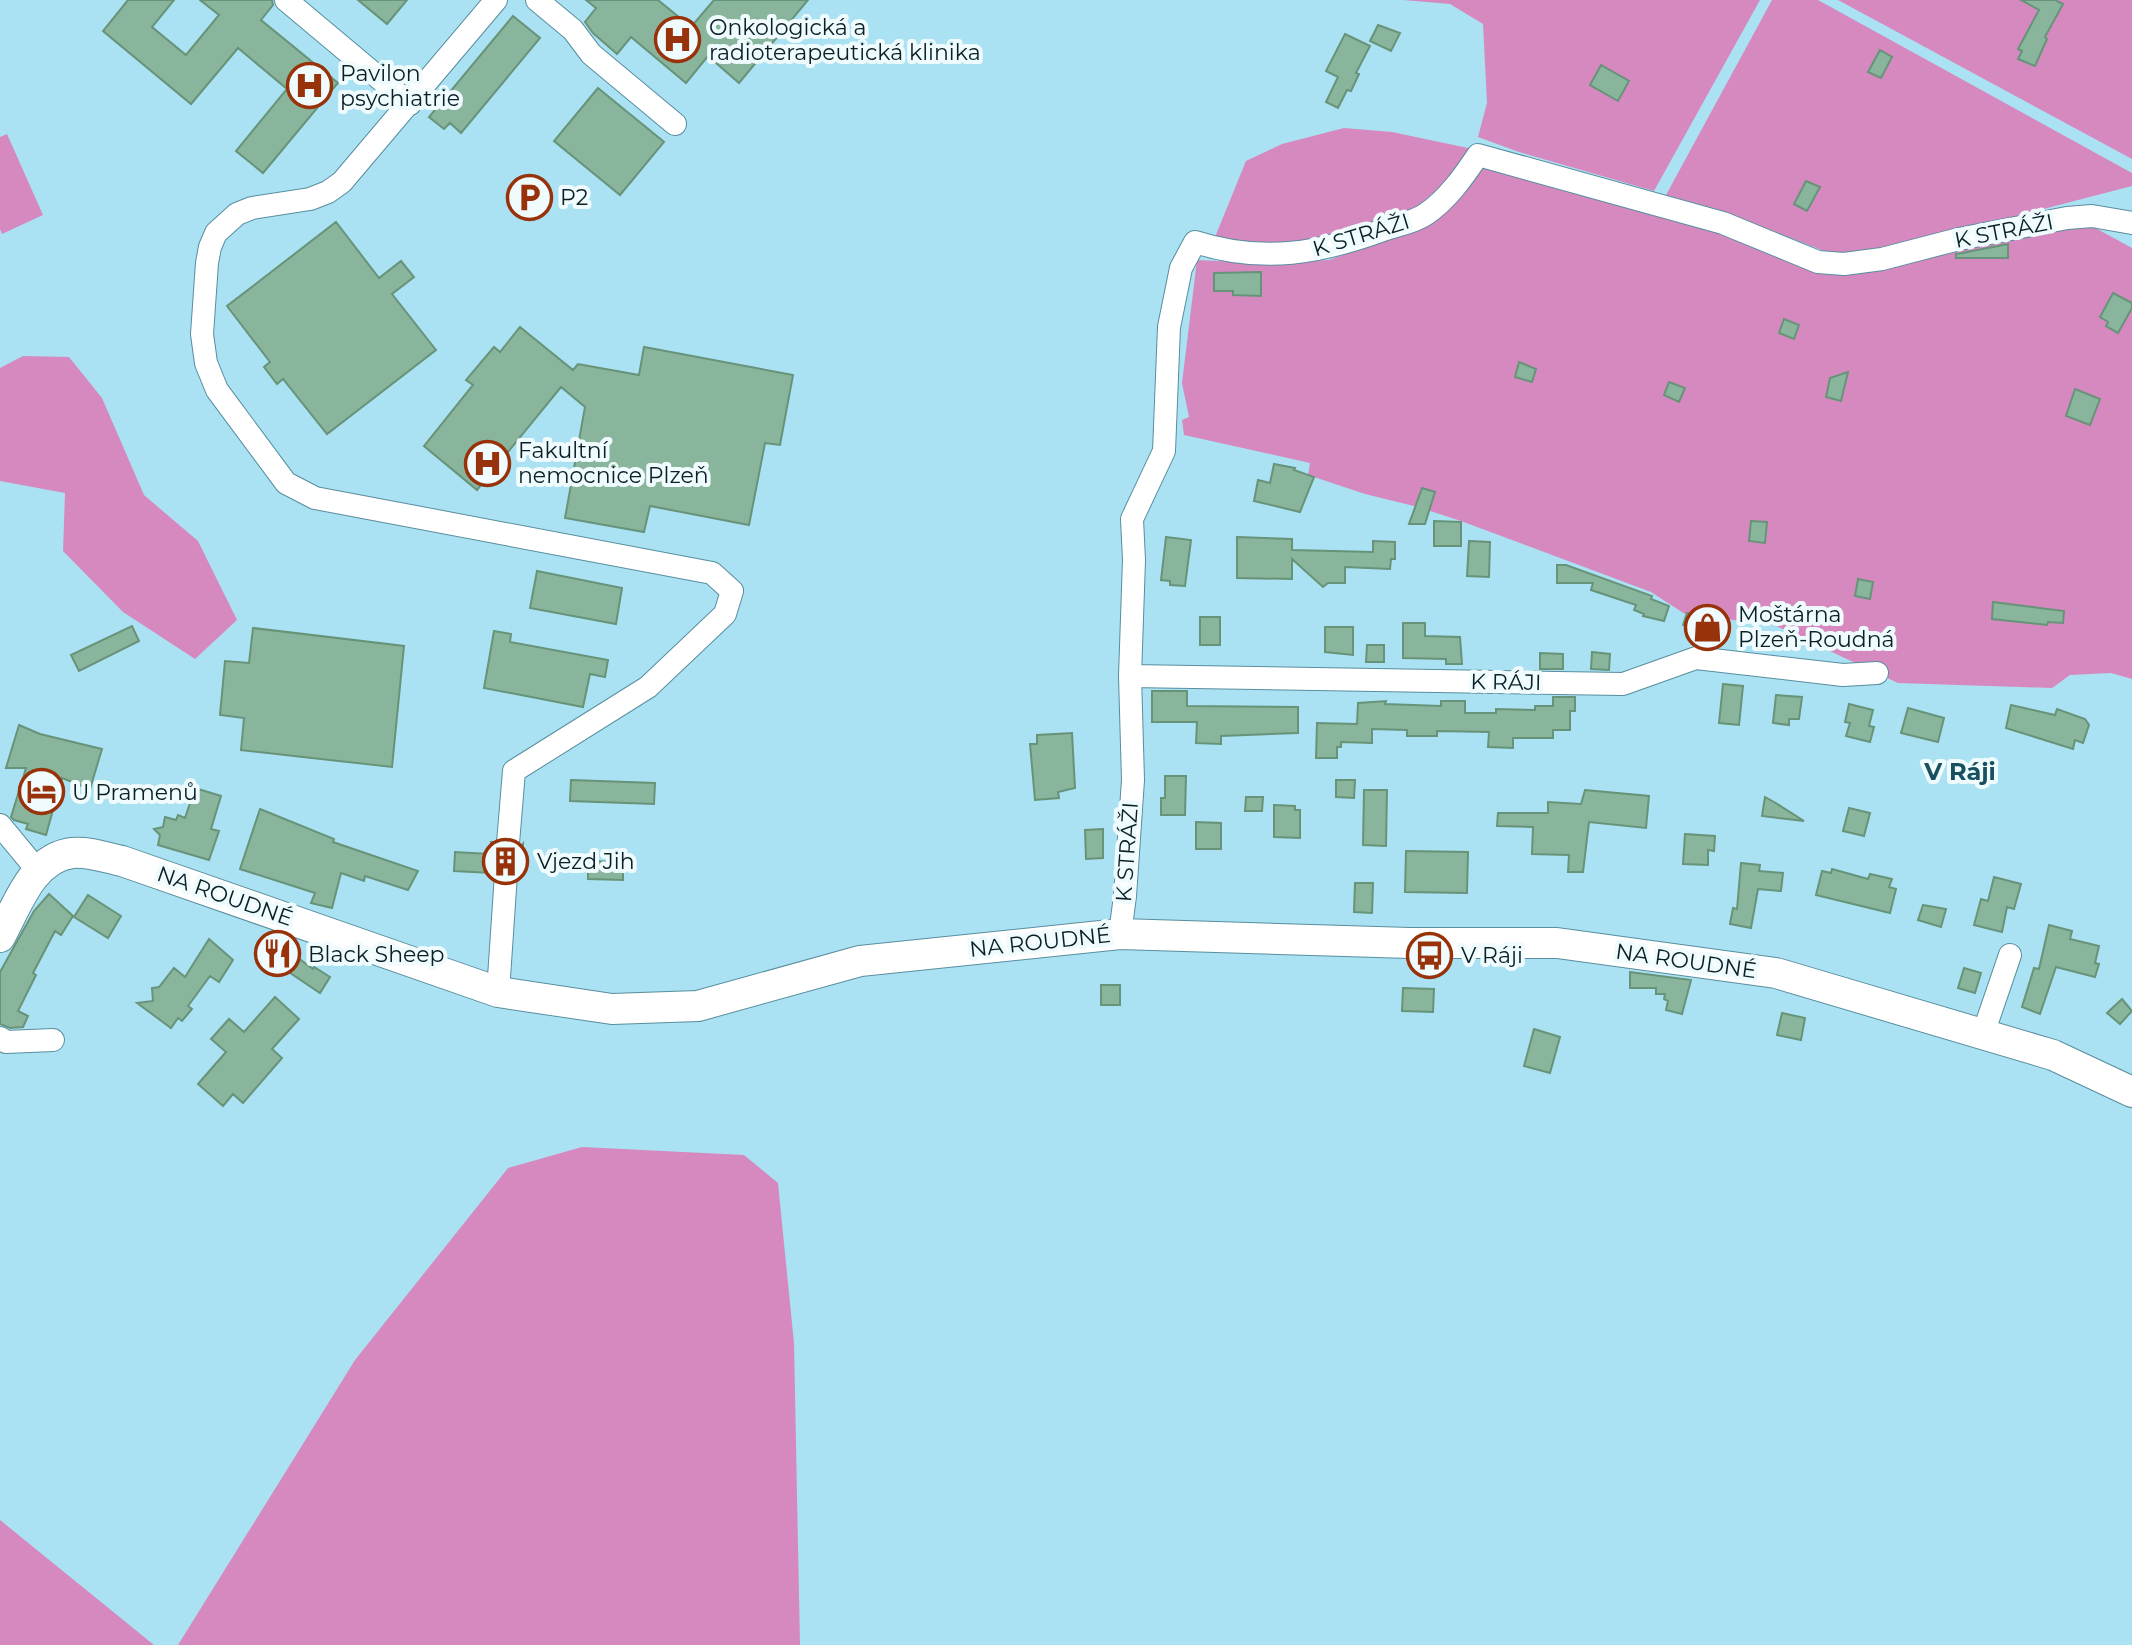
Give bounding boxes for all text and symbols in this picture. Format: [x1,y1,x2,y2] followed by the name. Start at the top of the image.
[709,14,981,66] place label: Onkologická a radioterapeutická klinika
[654,16,702,64] hospital icon: Onkologická a radioterapeutická klinika
[340,60,460,112] place label: Pavilon psychiatrie
[285,62,333,110] hospital icon: Pavilon psychiatrie
[505,173,553,221] parking icon: P2
[560,184,588,211] place label: P2
[1309,207,1413,263] street label: K STRÁŽI
[1952,208,2056,254] street label: K STRÁŽI
[518,437,709,489] place label: Fakultní nemocnice Plzeň
[463,439,511,487] hospital icon: Fakultní nemocnice Plzeň
[1738,601,1895,653] place label: Moštárna Plzeň-Roudná
[1683,603,1731,651] shop icon: Moštárna Plzeň-Roudná
[1470,668,1542,696] street label: K RÁJI
[1923,757,1996,786] district label: V Ráji
[17,768,65,816] hotel icon: U Pramenů
[72,779,198,806] place label: U Pramenů
[1110,801,1144,903] street label: K STRÁŽI
[482,837,530,885] building icon: Vjezd Jih
[537,848,635,875] place label: Vjezd Jih
[153,860,297,932] street label: NA ROUDNÉ
[968,921,1112,963] street label: NA ROUDNÉ
[253,930,301,978] restaurant icon: Black Sheep
[1406,931,1454,979] bus stop icon: V Ráji
[1614,938,1758,984] street label: NA ROUDNÉ
[308,941,445,968] place label: Black Sheep
[1461,942,1523,969] place label: V Ráji

